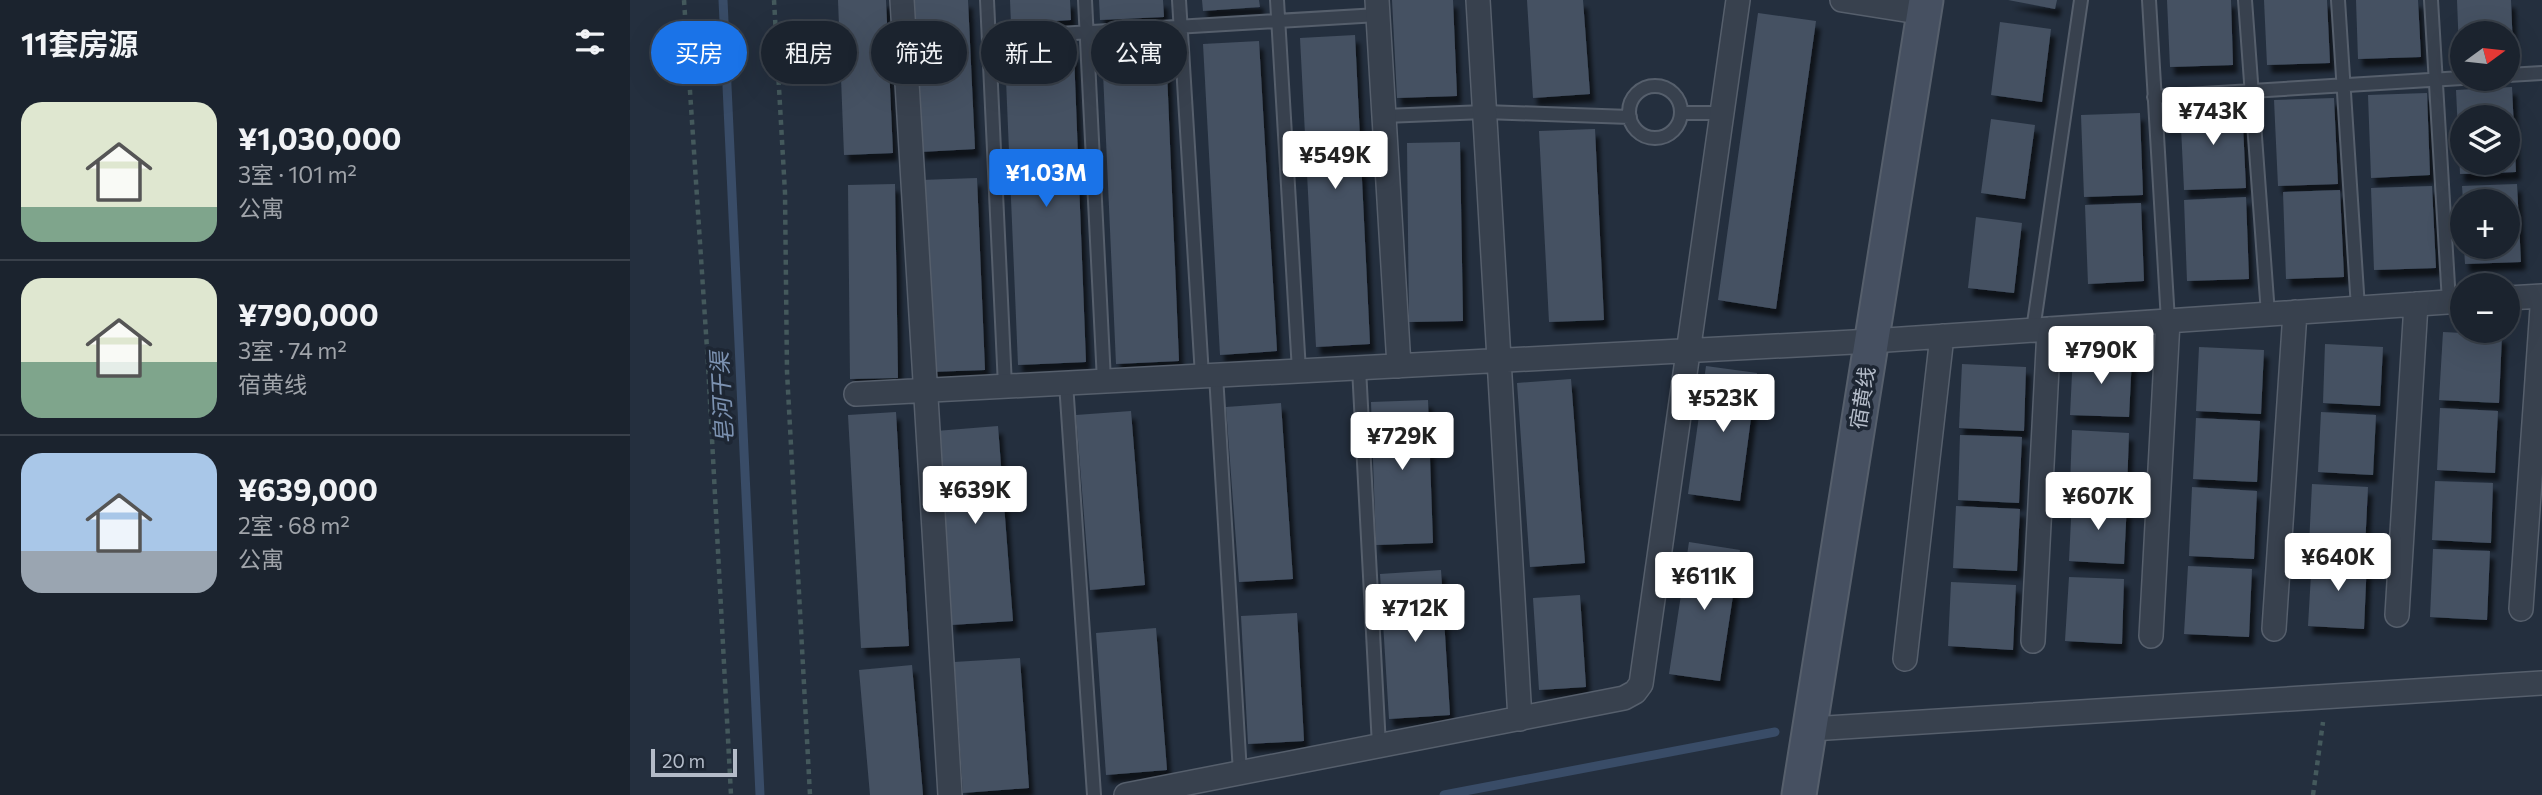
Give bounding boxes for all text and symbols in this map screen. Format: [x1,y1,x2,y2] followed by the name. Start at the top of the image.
[651,21,747,84] chip: 买房
[761,21,857,84] chip: 租房
[871,21,967,84] chip: 筛选
[981,21,1077,84] chip: 新上
[1091,21,1187,84] chip: 公寓
[2450,21,2520,91] north arrow
[2450,21,2520,343] map controls
[571,23,609,61] icon: filters
[21,24,138,61] text: 11套房源
[2164,88,2262,147] pin: ¥743K
[2178,96,2248,124] text: ¥743K
[2450,105,2520,175] button: layers
[238,119,402,156] text: ¥1,030,000
[77,130,161,214] icon: home
[1286,132,1384,191] pin: ¥549K
[1299,140,1371,168] text: ¥549K
[989,150,1103,209] pin: ¥1.03M
[1005,158,1087,186] text: ¥1.03M
[238,160,357,188] text: 3室 · 101 m²
[2450,189,2520,259] button: +
[238,194,284,222] text: 公寓
[2450,273,2520,343] button: −
[238,295,379,332] text: ¥790,000
[77,306,161,390] icon: home
[2052,326,2150,386] pin: ¥790K
[2065,335,2138,363] text: ¥790K
[238,336,347,364] text: 3室 · 74 m²
[704,348,737,445] water label: 皂河干渠
[1844,365,1879,431] street label: 宿黄线
[238,370,307,398] text: 宿黄线
[1674,374,1772,434] pin: ¥523K
[1688,383,1758,411] text: ¥523K
[1353,412,1451,472] pin: ¥729K
[1367,421,1437,449] text: ¥729K
[926,466,1024,526] pin: ¥639K
[238,470,378,507] text: ¥639,000
[2049,472,2147,532] pin: ¥607K
[939,475,1011,503] text: ¥639K
[77,481,161,565] icon: home
[2062,481,2134,509] text: ¥607K
[238,511,350,539] text: 2室 · 68 m²
[2289,534,2387,593] pin: ¥640K
[2301,542,2375,570] text: ¥640K
[238,545,284,573] text: 公寓
[1655,552,1753,612] pin: ¥611K
[1671,561,1737,589] text: ¥611K
[1366,584,1464,644] pin: ¥712K
[1381,593,1449,621] text: ¥712K
[651,746,737,778] scale bar
[662,749,705,772] text: 20 m

